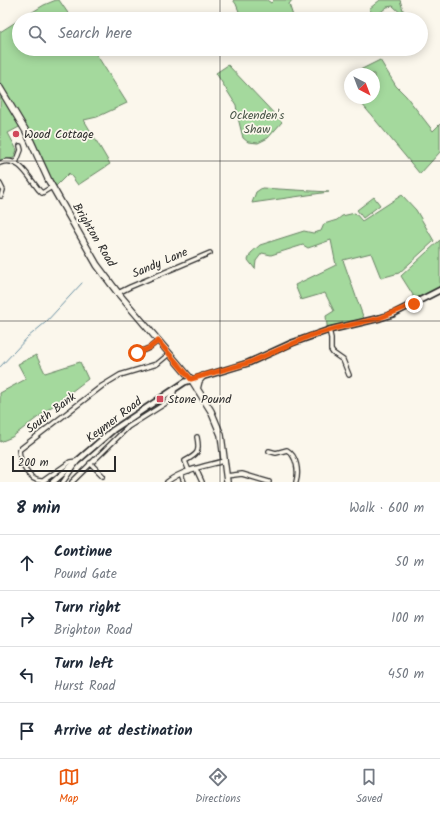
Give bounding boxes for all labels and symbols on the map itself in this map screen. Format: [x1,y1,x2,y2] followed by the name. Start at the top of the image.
[344,68,380,104] north arrow
[230,106,284,139] park label: Ockenden's Shaw
[24,125,94,144] place label: Wood Cottage
[11,129,21,139] marker: Wood Cottage
[67,199,121,272] street label: Brighton Road
[129,243,191,283] street label: Sandy Lane
[405,295,423,313] route end
[128,344,146,362] route start
[22,388,80,438] street label: South Bank
[168,390,232,409] place label: Stone Pound
[82,392,147,447] street label: Keymer Road
[155,394,165,404] marker: Stone Pound
[12,454,116,473] scale bar

